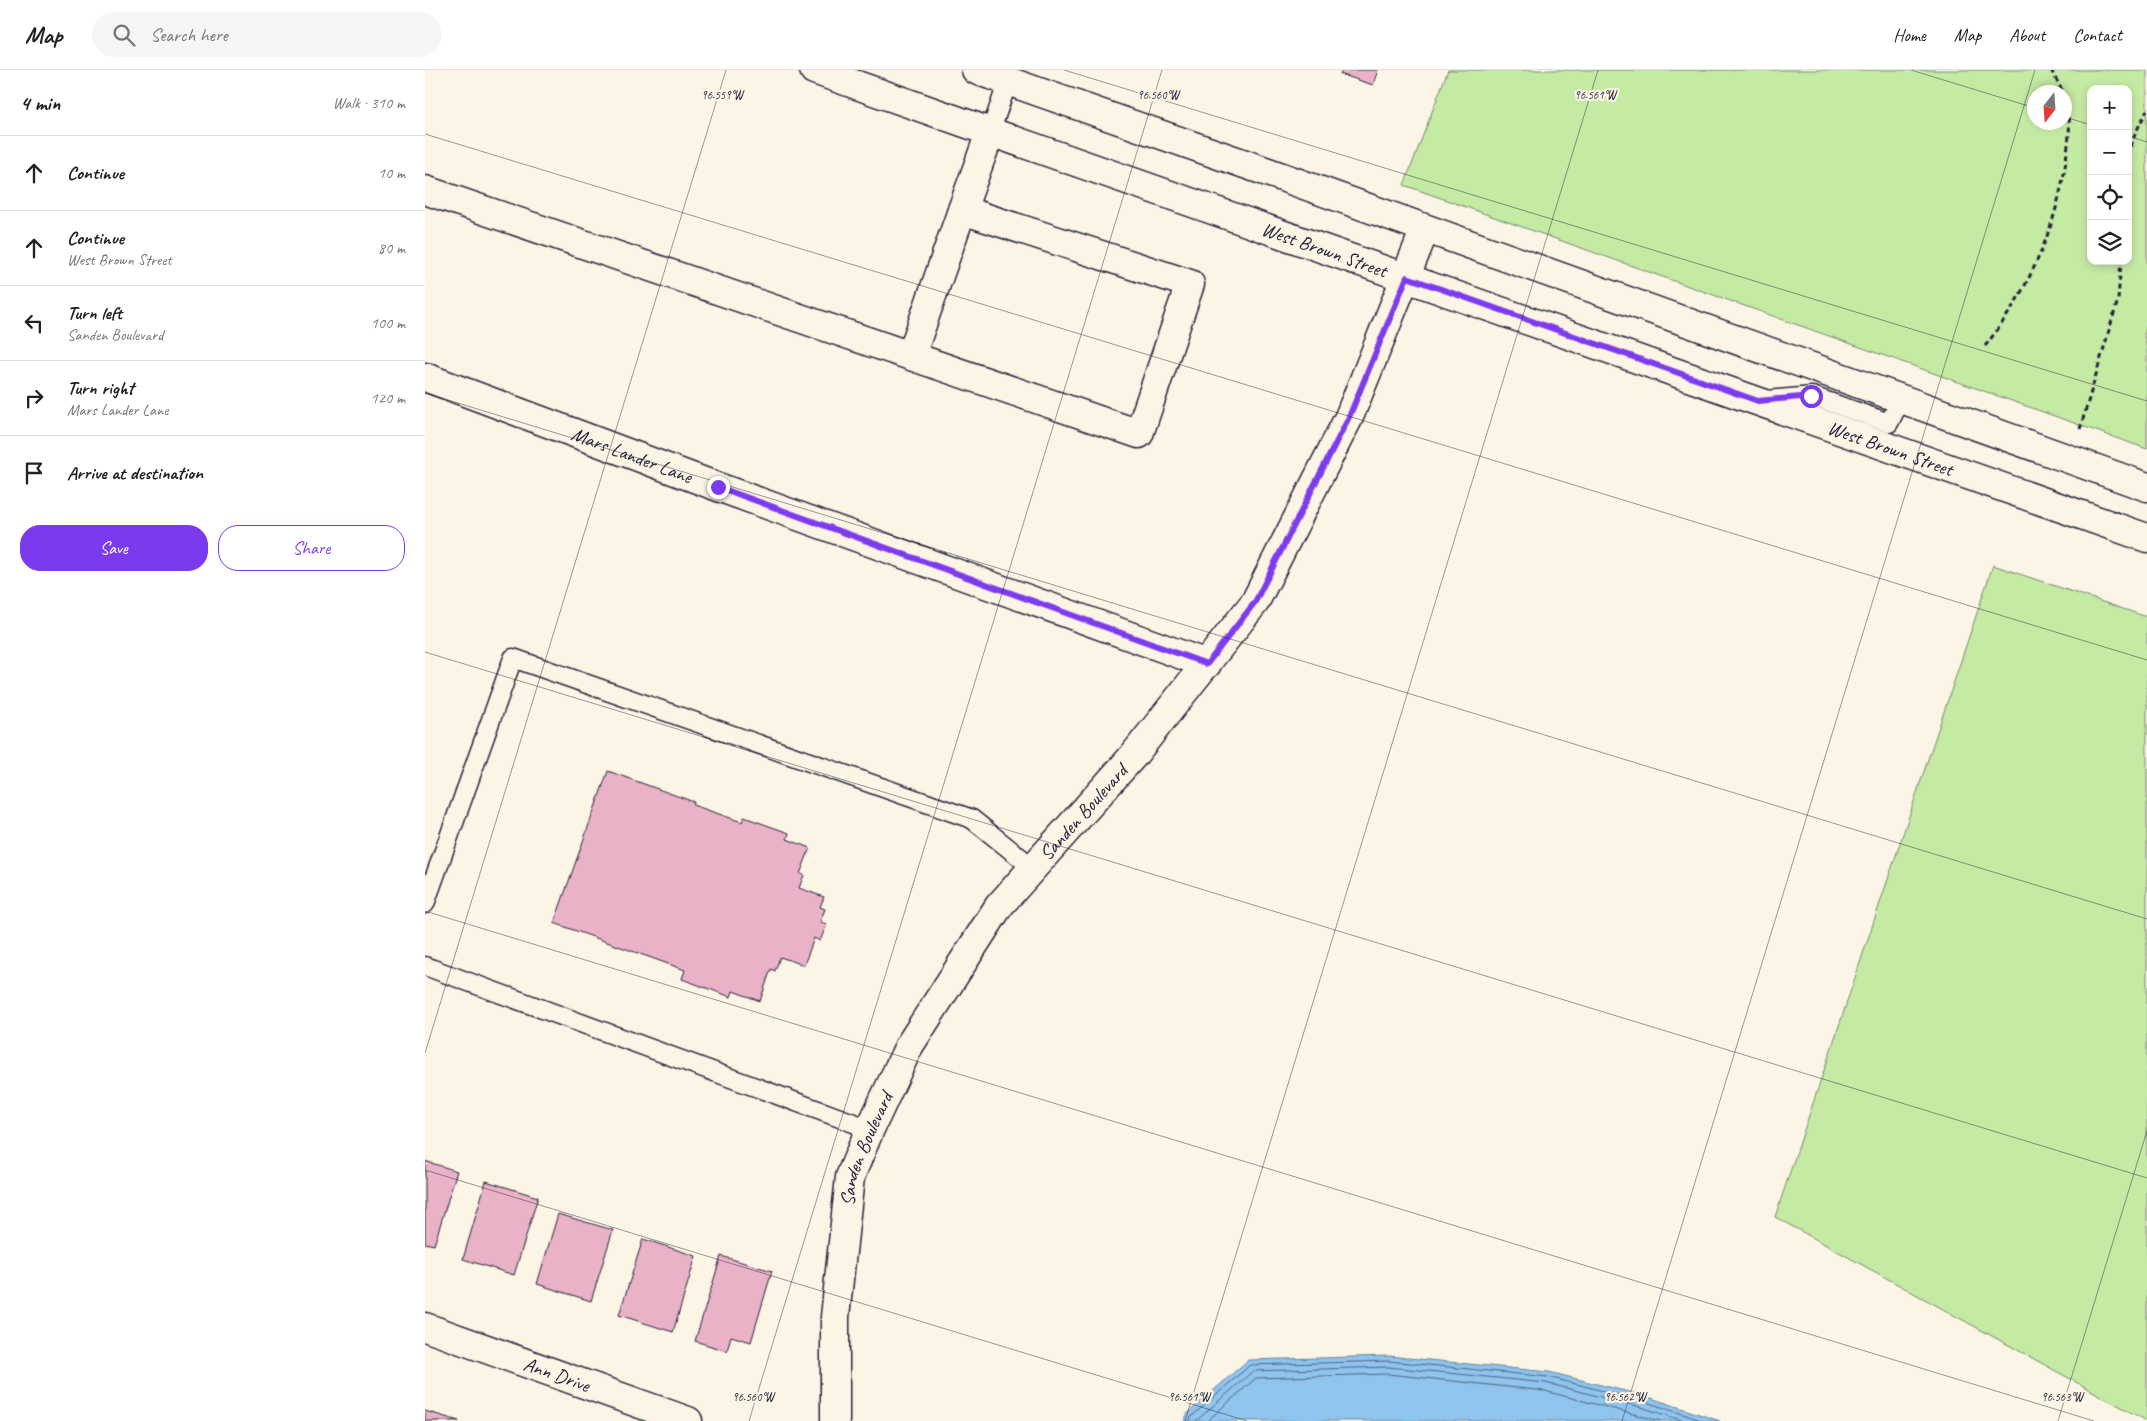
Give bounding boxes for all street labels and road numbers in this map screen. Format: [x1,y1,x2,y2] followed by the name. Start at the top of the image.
[1258,216,1392,284] street label: West Brown Street
[1825,415,1959,483] street label: West Brown Street
[568,421,697,490] street label: Mars Lander Lane
[1034,757,1135,866] street label: Sanden Boulevard
[835,1085,900,1207] street label: Sanden Boulevard
[520,1351,595,1398] street label: Ann Drive

